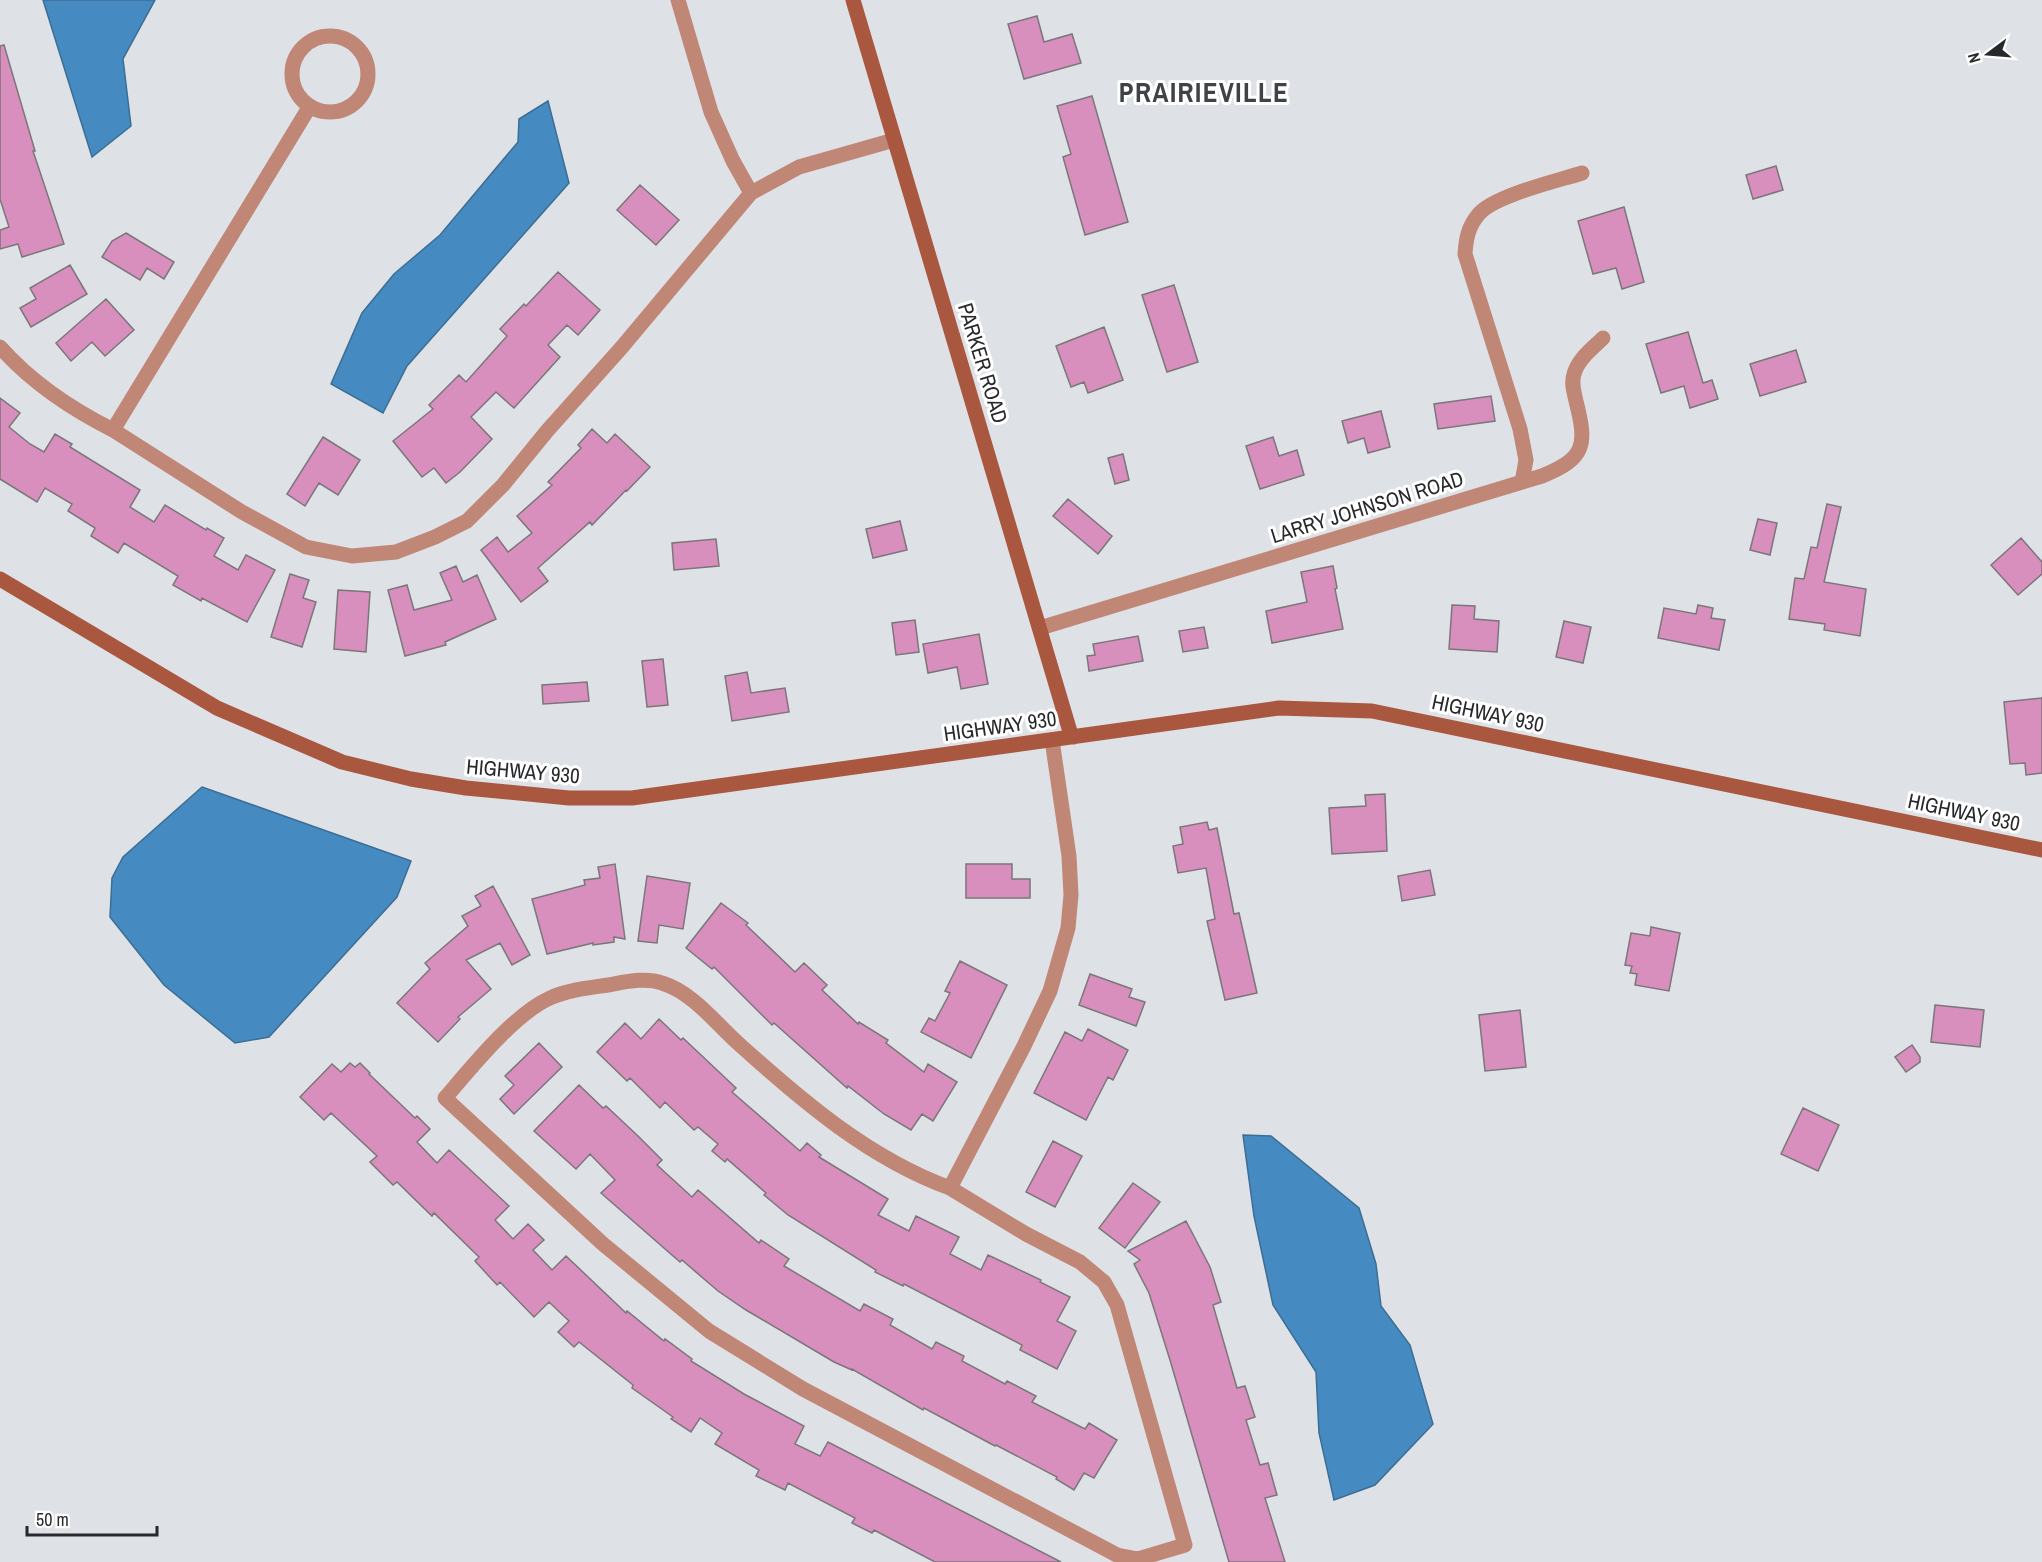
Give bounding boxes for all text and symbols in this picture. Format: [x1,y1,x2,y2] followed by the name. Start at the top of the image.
[1958,24,2018,84] north arrow
[1962,51,1985,66] text: N
[1119,74,1289,110] district label: PRAIRIEVILLE
[951,299,1015,427] street label: PARKER ROAD
[1267,464,1467,550] street label: LARRY JOHNSON ROAD
[1429,687,1547,739] street label: HIGHWAY 930
[942,704,1058,748] street label: HIGHWAY 930
[465,752,581,790] street label: HIGHWAY 930
[1905,786,2023,838] street label: HIGHWAY 930
[27,1499,158,1537] scale bar
[36,1507,69,1532] text: 50 m

